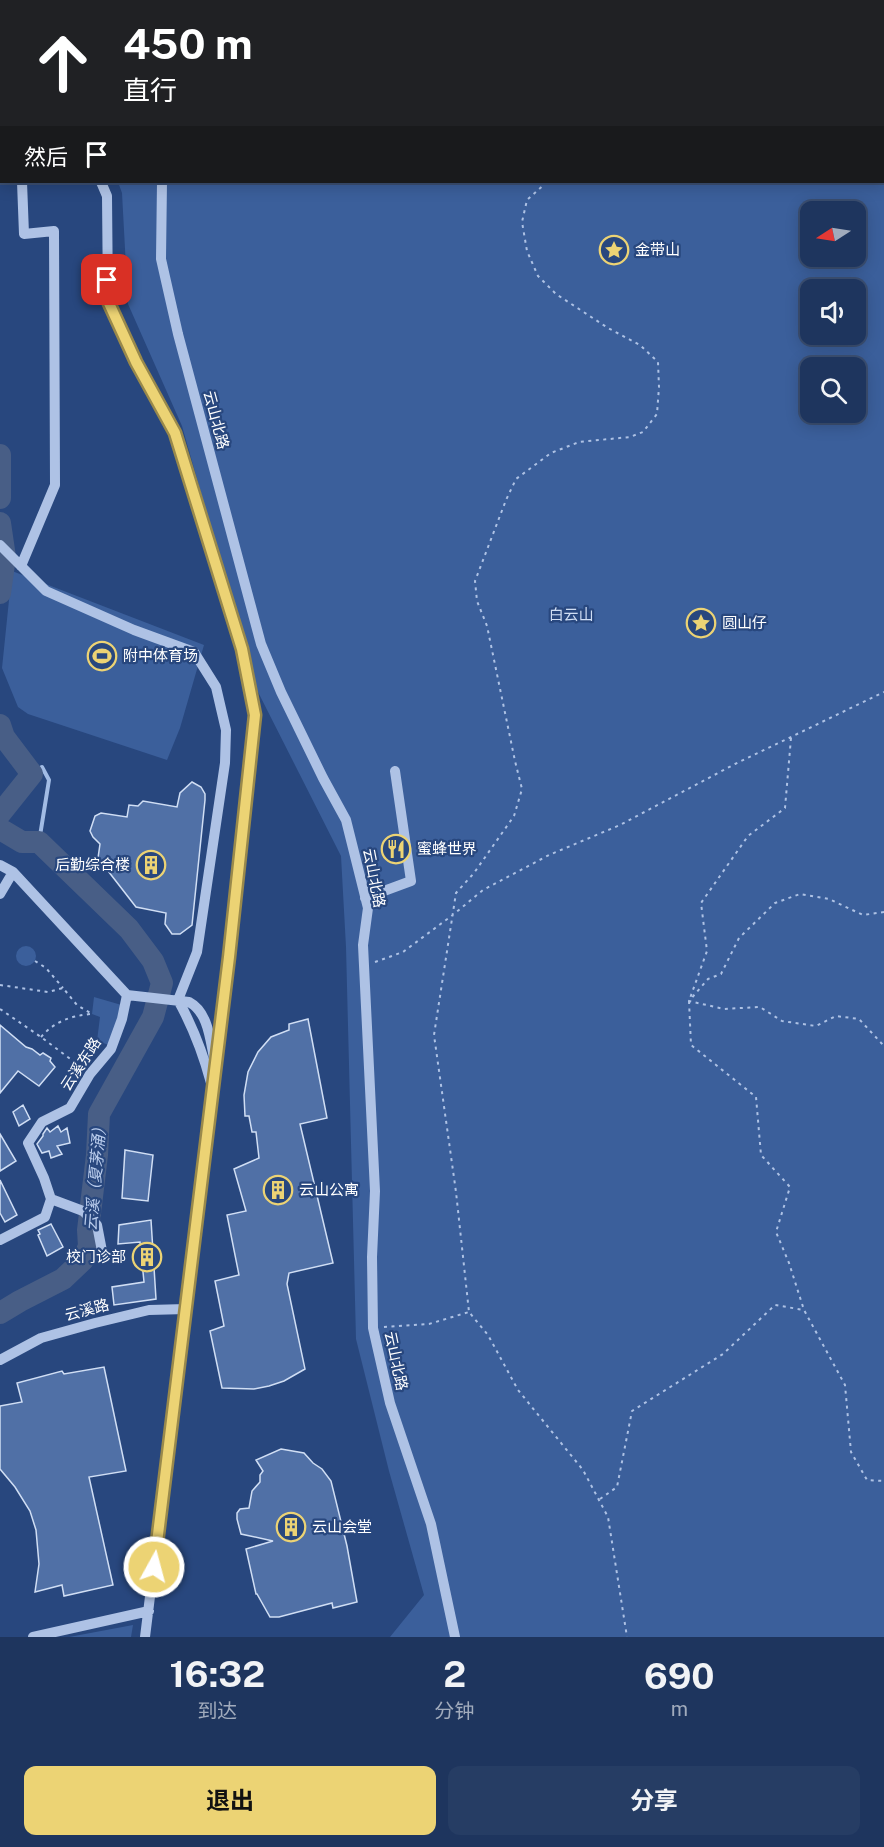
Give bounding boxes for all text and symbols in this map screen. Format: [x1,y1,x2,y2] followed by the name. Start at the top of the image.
[123,19,253,68] text: 450 m
[24,24,102,102] icon: ahead
[123,74,177,106] text: 直行
[80,138,113,171] icon: arrive
[24,144,68,170] text: 然后
[800,201,866,267] north arrow
[800,201,866,423] map controls
[598,234,630,266] place icon: 金带山
[635,241,680,258] place label: 金带山
[81,254,132,305] pin
[90,263,123,296] icon: arrive
[800,279,866,345] button: sound
[800,357,866,423] button: search
[201,389,232,451] street label: 云山北路
[548,606,594,623] park label: 白云山
[685,607,717,639] place icon: 圆山仔
[722,614,767,631] place label: 圆山仔
[86,640,118,672] sports icon: 附中体育场
[123,647,198,664] place label: 附中体育场
[380,833,412,865] restaurant icon: 蜜蜂世界
[417,840,477,857] place label: 蜜蜂世界
[360,847,389,909] street label: 云山北路
[135,849,167,881] building icon: 后勤综合楼
[55,856,130,873] place label: 后勤综合楼
[57,1034,104,1094] street label: 云溪东路
[81,1118,110,1232] water label: 云溪（夏茅涌）
[262,1174,294,1206] building icon: 云山公寓
[299,1181,359,1198] place label: 云山公寓
[131,1241,163,1273] building icon: 校门诊部
[66,1248,126,1265] place label: 校门诊部
[63,1295,111,1324] street label: 云溪路
[382,1330,411,1392] street label: 云山北路
[275,1511,307,1543] building icon: 云山会堂
[312,1518,372,1535] place label: 云山会堂
[122,1535,186,1599] position arrow
[169,1653,265,1695] text: 16:32
[443,1653,466,1695] text: 2
[644,1655,715,1697] text: 690
[671,1697,688,1721] text: m
[197,1699,237,1723] text: 到达
[435,1699,475,1723] text: 分钟
[24,1766,436,1835] button: 退出
[448,1766,860,1835] button: 分享

